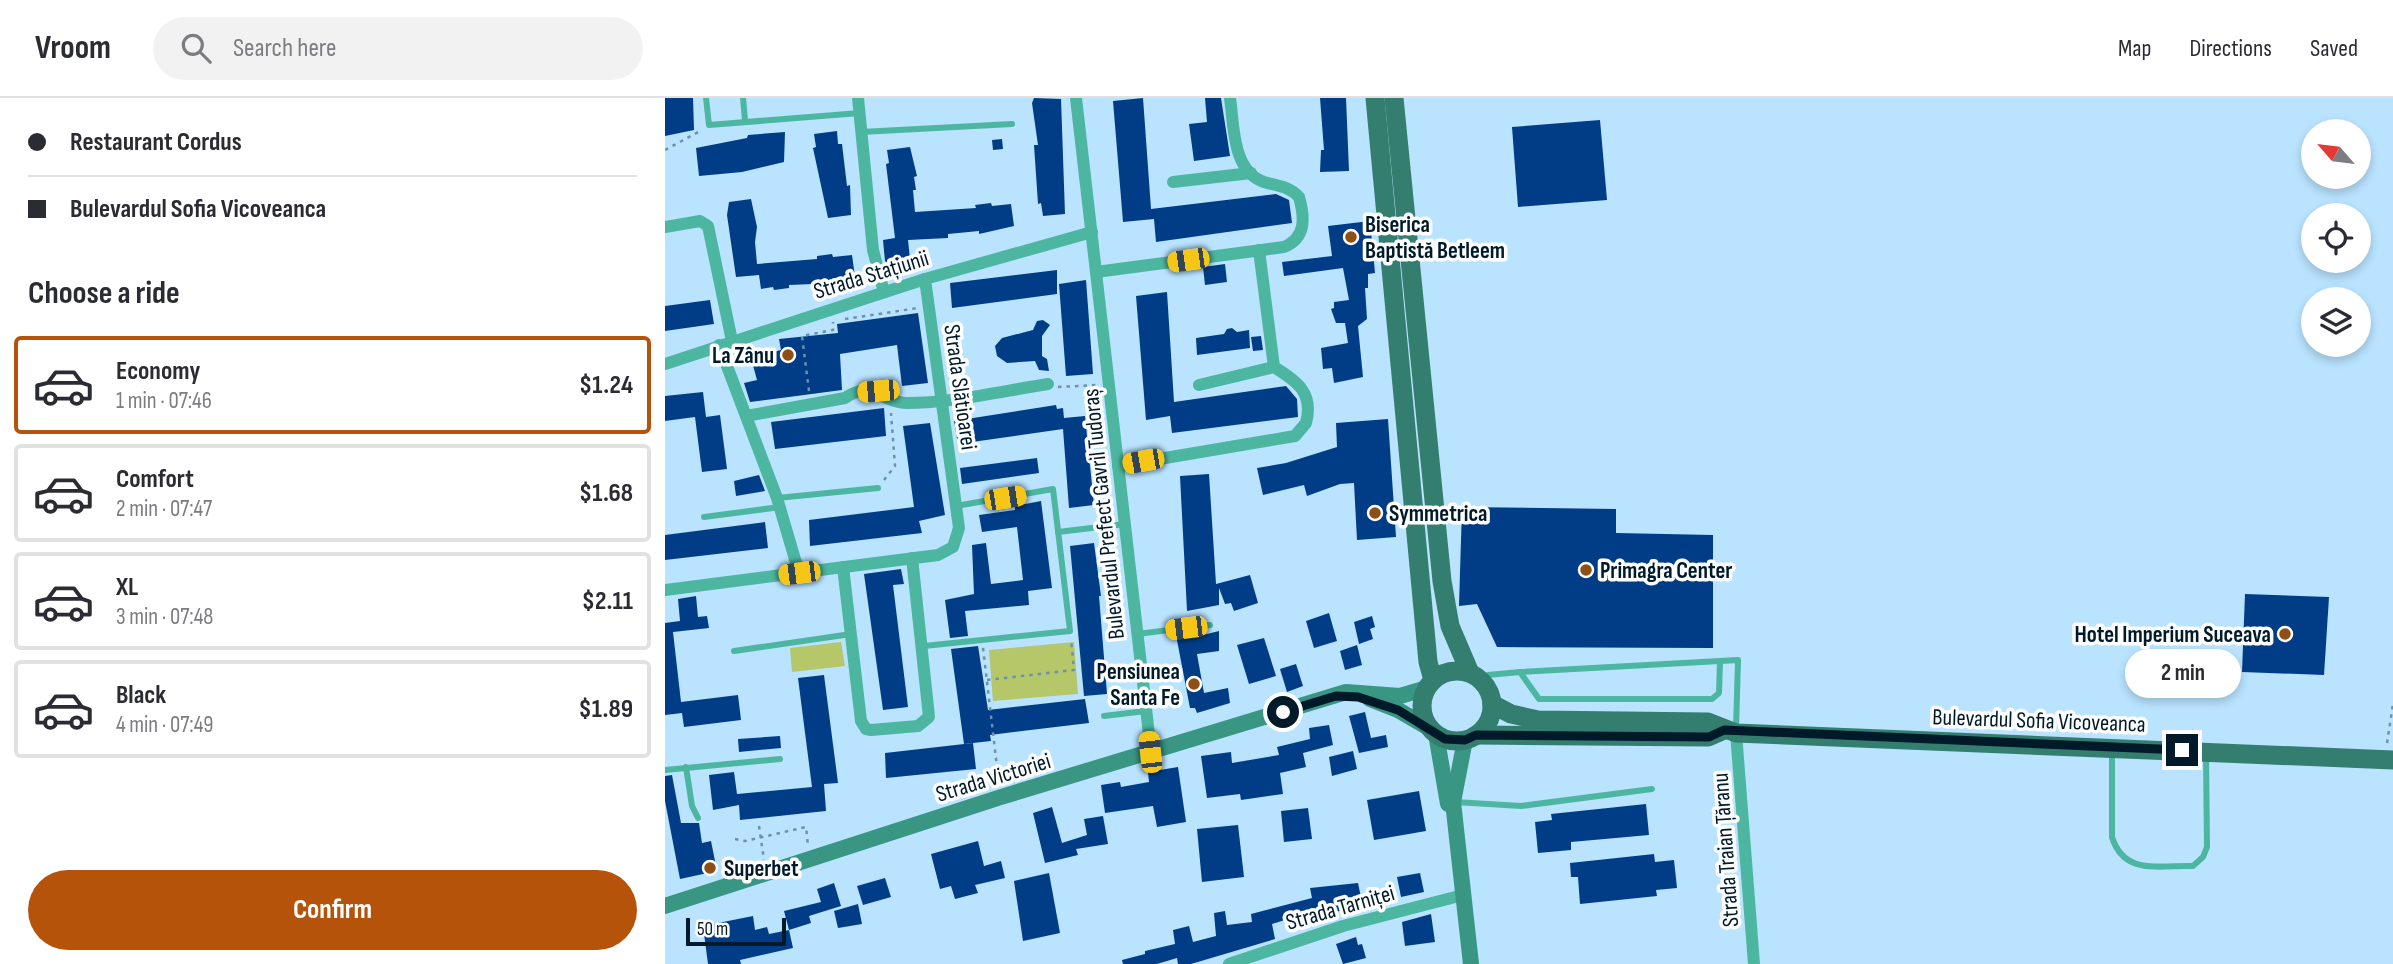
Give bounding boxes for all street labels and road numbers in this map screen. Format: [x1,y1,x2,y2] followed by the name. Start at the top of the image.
[810,244,932,306] street label: Strada Stațiunii
[937,323,983,452] street label: Strada Slătioarei
[1077,387,1131,641] street label: Bulevardul Prefect Gavril Tudoraș
[1932,703,2146,739] street label: Bulevardul Sofia Vicoveanca
[933,747,1054,809] street label: Strada Victoriei
[1707,772,1745,928] street label: Strada Traian Țăranu
[1283,879,1398,937] street label: Strada Tarniței

